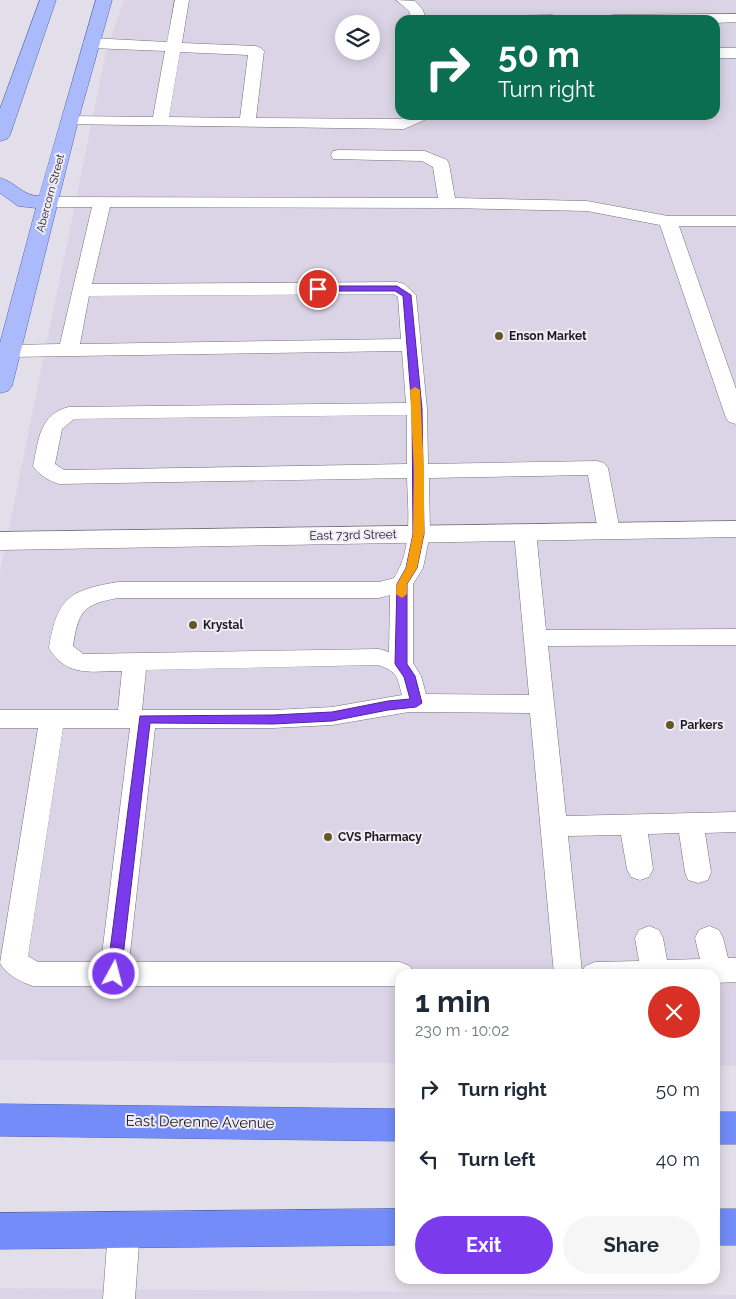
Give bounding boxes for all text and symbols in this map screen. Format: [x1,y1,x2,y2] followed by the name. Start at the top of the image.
[335,15,380,60] map controls
[335,15,380,60] button: layers
[498,34,580,75] text: 50 m
[415,35,480,100] icon: right
[498,76,595,102] text: Turn right
[34,152,67,234] street label: Abercorn Street
[297,268,339,310] pin
[304,275,332,303] icon: arrive
[509,329,587,343] place label: Enson Market
[493,330,505,342] marker: Enson Market
[309,527,397,543] street label: East 73rd Street
[203,618,244,632] place label: Krystal
[187,619,199,631] marker: Krystal
[680,718,723,732] place label: Parkers
[664,719,676,731] marker: Parkers
[338,830,422,844] place label: CVS Pharmacy
[322,831,334,843] marker: CVS Pharmacy
[87,947,139,999] position arrow
[415,984,491,1019] text: 1 min
[648,986,700,1038] button: close
[415,1021,509,1040] text: 230 m · 10:02
[415,1075,443,1103] icon: right
[458,1078,547,1100] text: Turn right
[656,1078,700,1100] text: 50 m
[125,1112,275,1132] street label: East Derenne Avenue
[415,1145,443,1173] icon: left
[458,1148,535,1170] text: Turn left
[656,1148,700,1170] text: 40 m
[415,1216,553,1274] button: Exit
[563,1216,700,1274] button: Share

